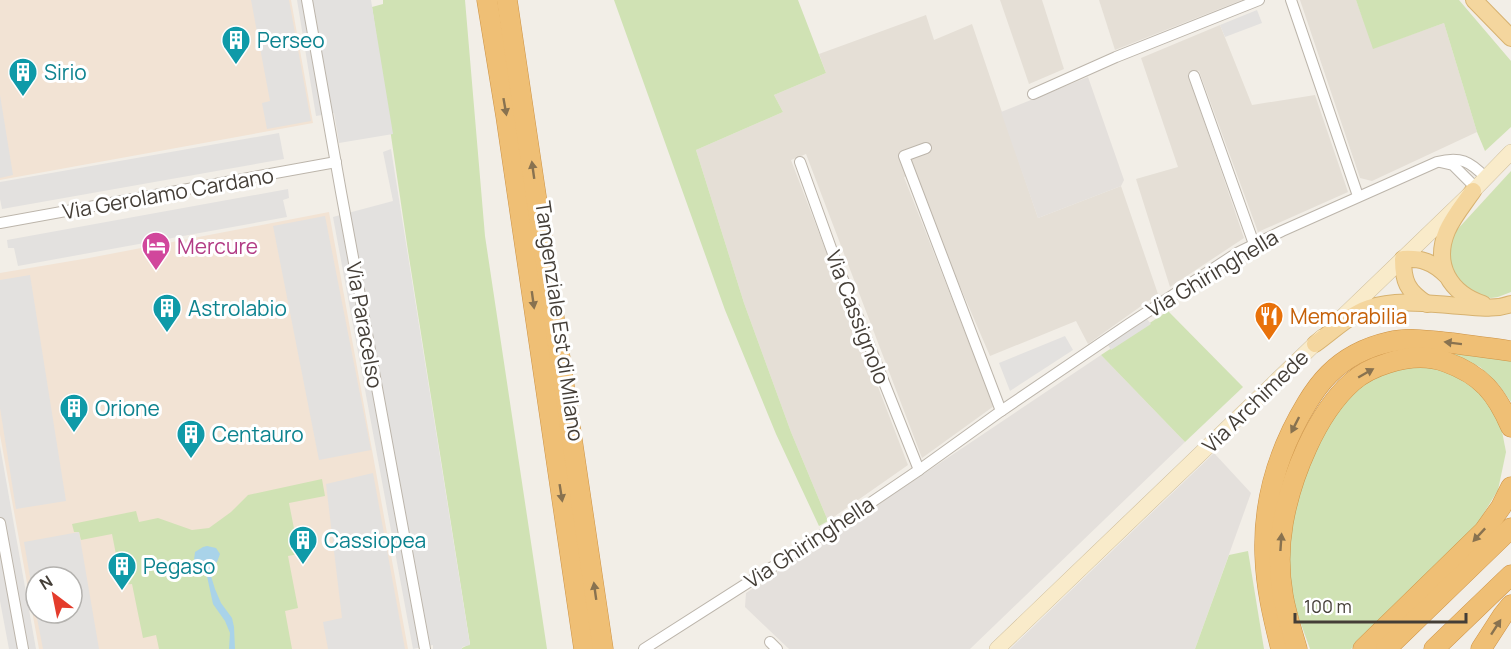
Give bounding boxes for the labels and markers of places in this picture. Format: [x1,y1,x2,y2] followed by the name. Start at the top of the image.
[220,24,252,66] building icon: Perseo
[257,26,325,54] place label: Perseo
[7,56,39,98] building icon: Sirio
[44,58,87,86] place label: Sirio
[140,230,172,272] hotel icon: Mercure
[177,232,258,260] place label: Mercure
[151,292,183,334] building icon: Astrolabio
[188,294,287,322] place label: Astrolabio
[1253,300,1285,342] restaurant icon: Memorabilia
[1290,302,1407,330] place label: Memorabilia
[58,392,90,434] building icon: Orione
[95,394,160,422] place label: Orione
[175,418,207,460] building icon: Centauro
[212,420,304,448] place label: Centauro
[287,524,319,566] building icon: Cassiopea
[324,526,426,554] place label: Cassiopea
[106,550,138,592] building icon: Pegaso
[143,552,215,580] place label: Pegaso

